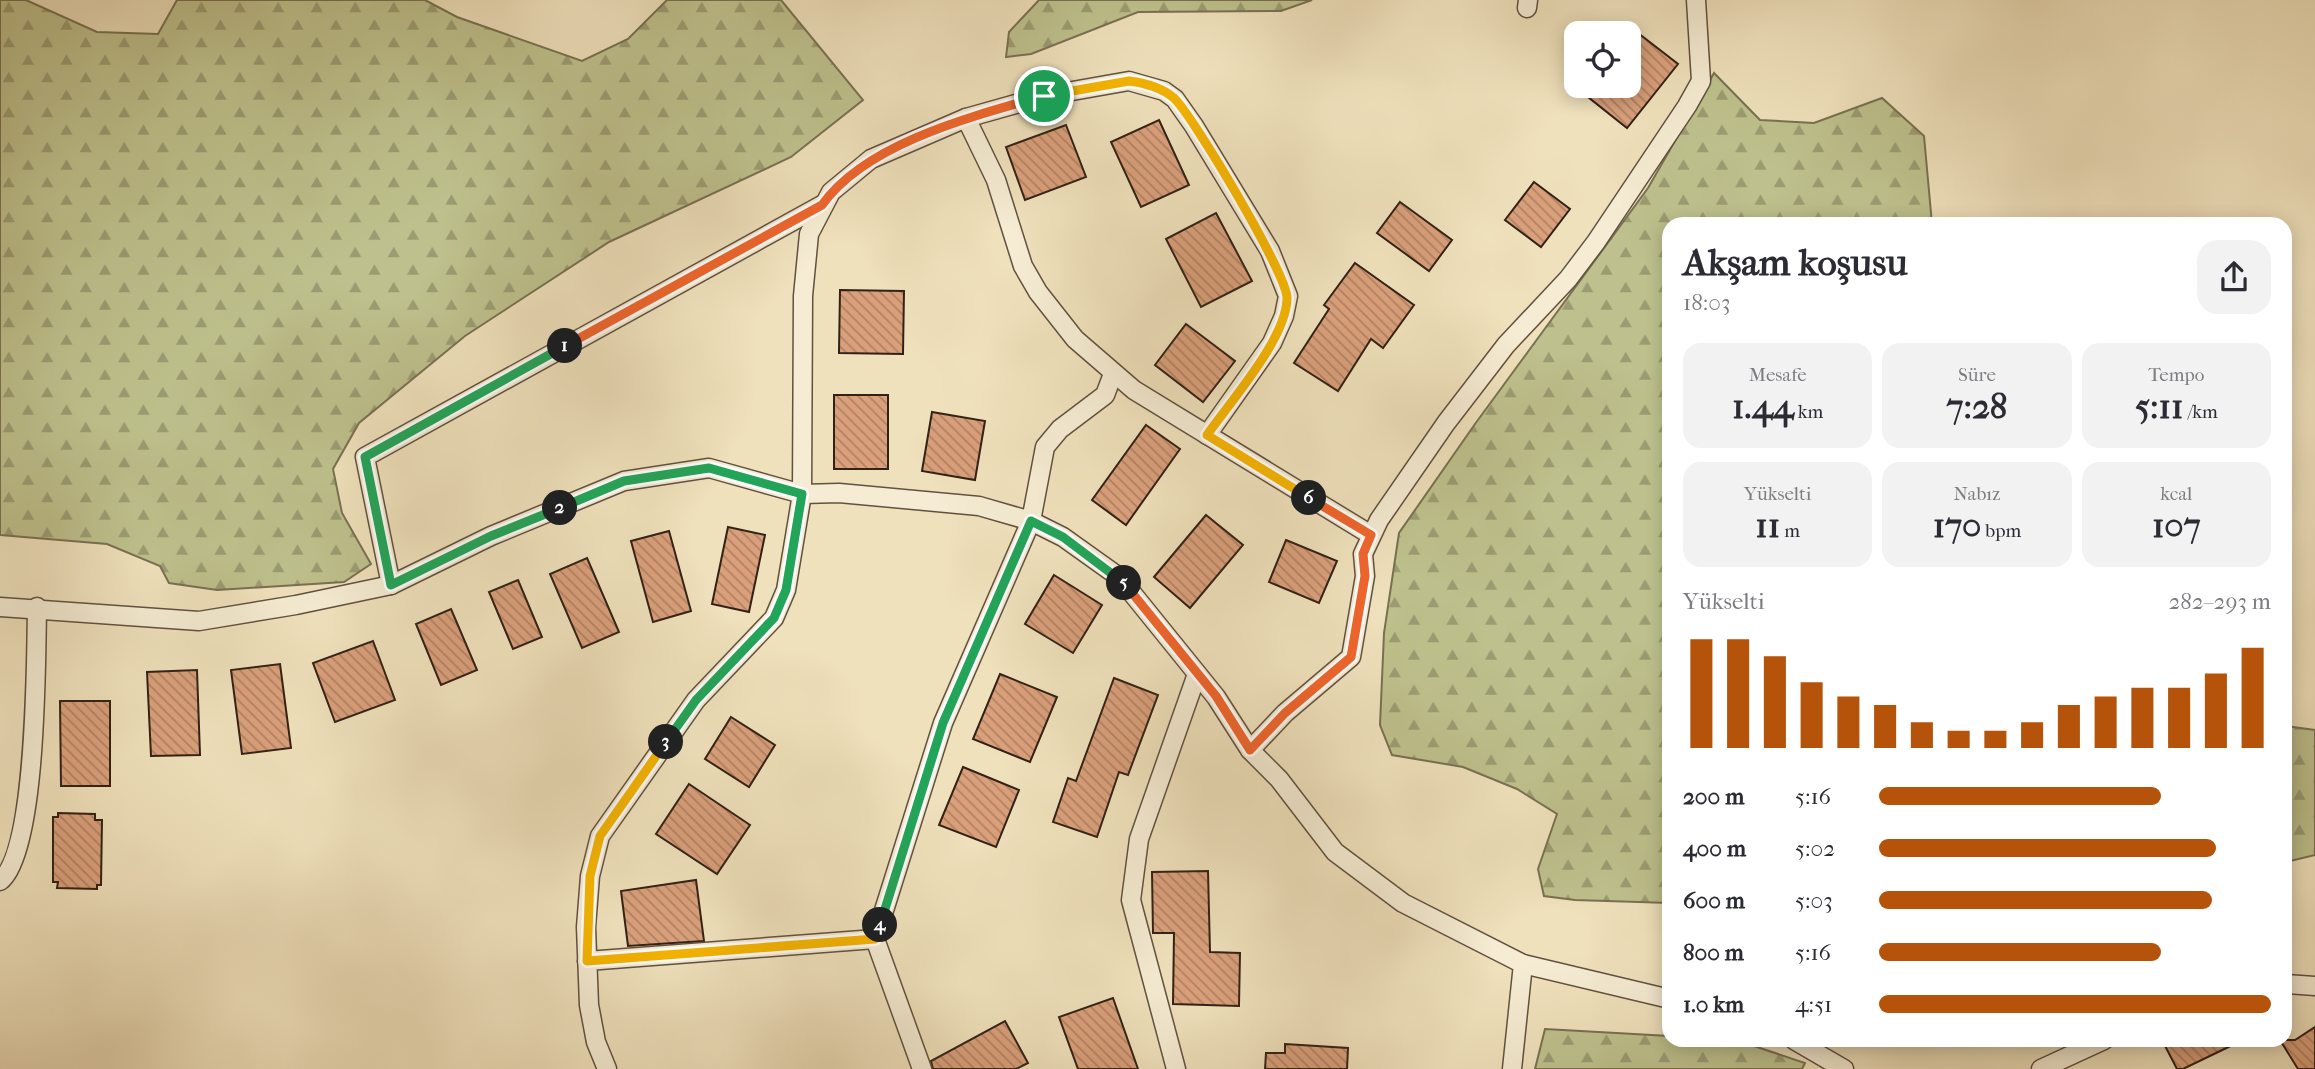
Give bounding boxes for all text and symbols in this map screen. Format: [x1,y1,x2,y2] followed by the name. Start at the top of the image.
[1564,21,1641,98] map controls
[1564,21,1641,98] button: locate
[1014,66,1074,126] pin
[1025,77,1063,115] icon: arrive
[1683,240,1908,285] text: Akşam koşusu
[2197,240,2271,314] button: share
[1683,289,1730,316] text: 18:03
[548,328,582,364] pin: 1
[561,334,568,356] text: 1
[1749,364,1807,386] text: Mesafe
[1958,364,1996,386] text: Süre
[2148,364,2205,386] text: Tempo
[1732,386,1794,427] text: 1.44
[1947,386,2007,427] text: 7:28
[2135,386,2183,427] text: 5:11
[1794,401,1823,423] text: km
[2183,401,2218,423] text: /km
[1292,480,1326,516] pin: 6
[1744,483,1811,505] text: Yükselti
[1954,483,2000,505] text: Nabız
[2160,483,2192,505] text: kcal
[1303,486,1314,508] text: 6
[542,490,578,526] pin: 2
[555,496,564,518] text: 2
[1755,505,1780,546] text: 11
[1933,505,1981,546] text: 170
[2152,505,2201,546] text: 107
[1780,520,1800,542] text: m
[1981,520,2021,542] text: bpm
[1106,566,1142,600] pin: 5
[1119,571,1128,593] text: 5
[1683,588,1764,615] text: Yükselti
[2168,588,2271,615] text: 282–293 m
[648,724,684,760] pin: 3
[662,730,669,752] text: 3
[1683,783,1744,810] text: 200 m
[1795,783,1831,810] text: 5:16
[1683,835,1746,862] text: 400 m
[1795,835,1835,862] text: 5:02
[1683,887,1745,914] text: 600 m
[1795,887,1833,914] text: 5:03
[862,908,898,942] pin: 4
[874,913,885,935] text: 4
[1683,939,1744,966] text: 800 m
[1795,939,1831,966] text: 5:16
[1683,991,1744,1018] text: 1.0 km
[1795,991,1832,1018] text: 4:51

